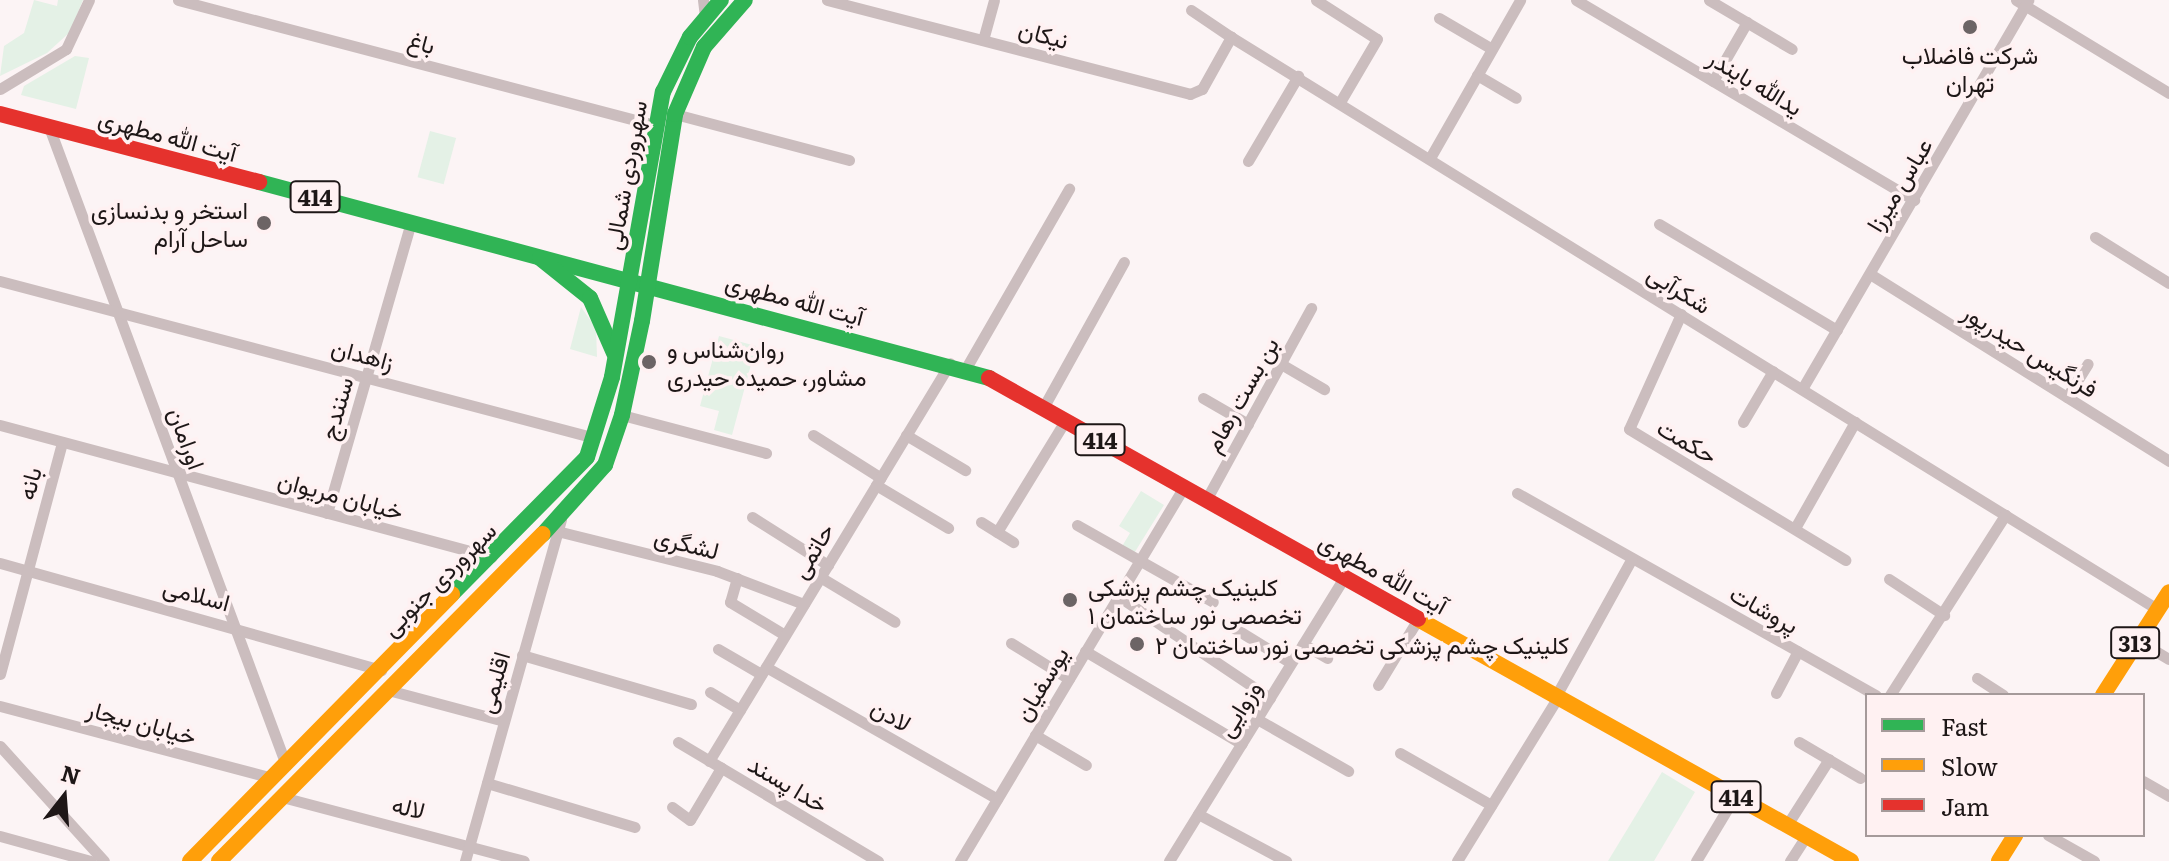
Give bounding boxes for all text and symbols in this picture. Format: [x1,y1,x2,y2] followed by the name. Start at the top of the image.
[1016,13,1072,53] street label: نیکان
[1961,18,1979,36] marker: شرکت فاضلاب تهران
[405,24,439,58] street label: باغ
[1902,40,2038,96] place label: شرکت فاضلاب تهران
[1704,42,1808,120] street label: یدالله بایندر
[597,98,651,252] street label: سهروردی شمالی
[96,102,240,166] street label: آیت الله مطهری
[1859,132,1937,236] street label: عباس میرزا
[289,179,341,215] road number: 414
[91,195,248,251] place label: استخر و بدنسازی ساحل آرام
[255,214,273,232] marker: استخر و بدنسازی ساحل آرام
[1643,257,1717,319] street label: شکرآبی
[723,266,867,330] street label: آیت الله مطهری
[1958,296,2104,402] street label: فرنگیس حیدرپور
[329,331,397,375] street label: زاهدان
[1197,331,1283,457] street label: بن بست رهام
[667,334,867,390] place label: روان‌شناس و مشاور، حمیده حیدری
[638,351,660,373] marker: روان‌شناس و مشاور، حمیده حیدری
[312,373,358,443] street label: سنندج
[164,403,212,473] street label: اورامان
[1653,411,1723,469] street label: حکمت
[1074,422,1126,458] road number: 414
[275,463,407,525] street label: خیابان مریوان
[10,464,46,502] street label: بانه
[375,515,501,641] street label: سهروردی جنوبی
[783,517,839,583] street label: حاتمی
[652,520,722,564] street label: لشگری
[1315,525,1453,619] street label: آیت الله مطهری
[161,570,233,616] street label: اسلامی
[1088,572,1302,628] place label: کلینیک چشم پزشکی تخصصی نور ساختمان ۱
[1726,577,1804,639] street label: پروشات
[1059,589,1081,611] marker: کلینیک چشم پزشکی تخصصی نور ساختمان ۱
[2109,625,2161,661] road number: 313
[1155,630,1569,658] place label: کلینیک چشم پزشکی تخصصی نور ساختمان ۲
[1126,633,1148,655] marker: کلینیک چشم پزشکی تخصصی نور ساختمان ۲
[1007,641,1073,725] street label: یوسفیان
[470,648,514,716] street label: اقلیمی
[1210,674,1266,742] street label: وزوایی
[867,691,917,737] street label: لادن
[84,693,200,749] street label: خیابان بیجار
[1865,693,2145,837] legend
[1941,708,1988,743] text: Fast
[744,748,834,818] street label: خدا پسند
[1941,748,1998,783] text: Slow
[58,755,85,792] text: N
[24,757,104,837] north arrow
[1710,779,1762,815] road number: 414
[390,788,428,824] street label: لاله
[1941,788,1989,823] text: Jam

